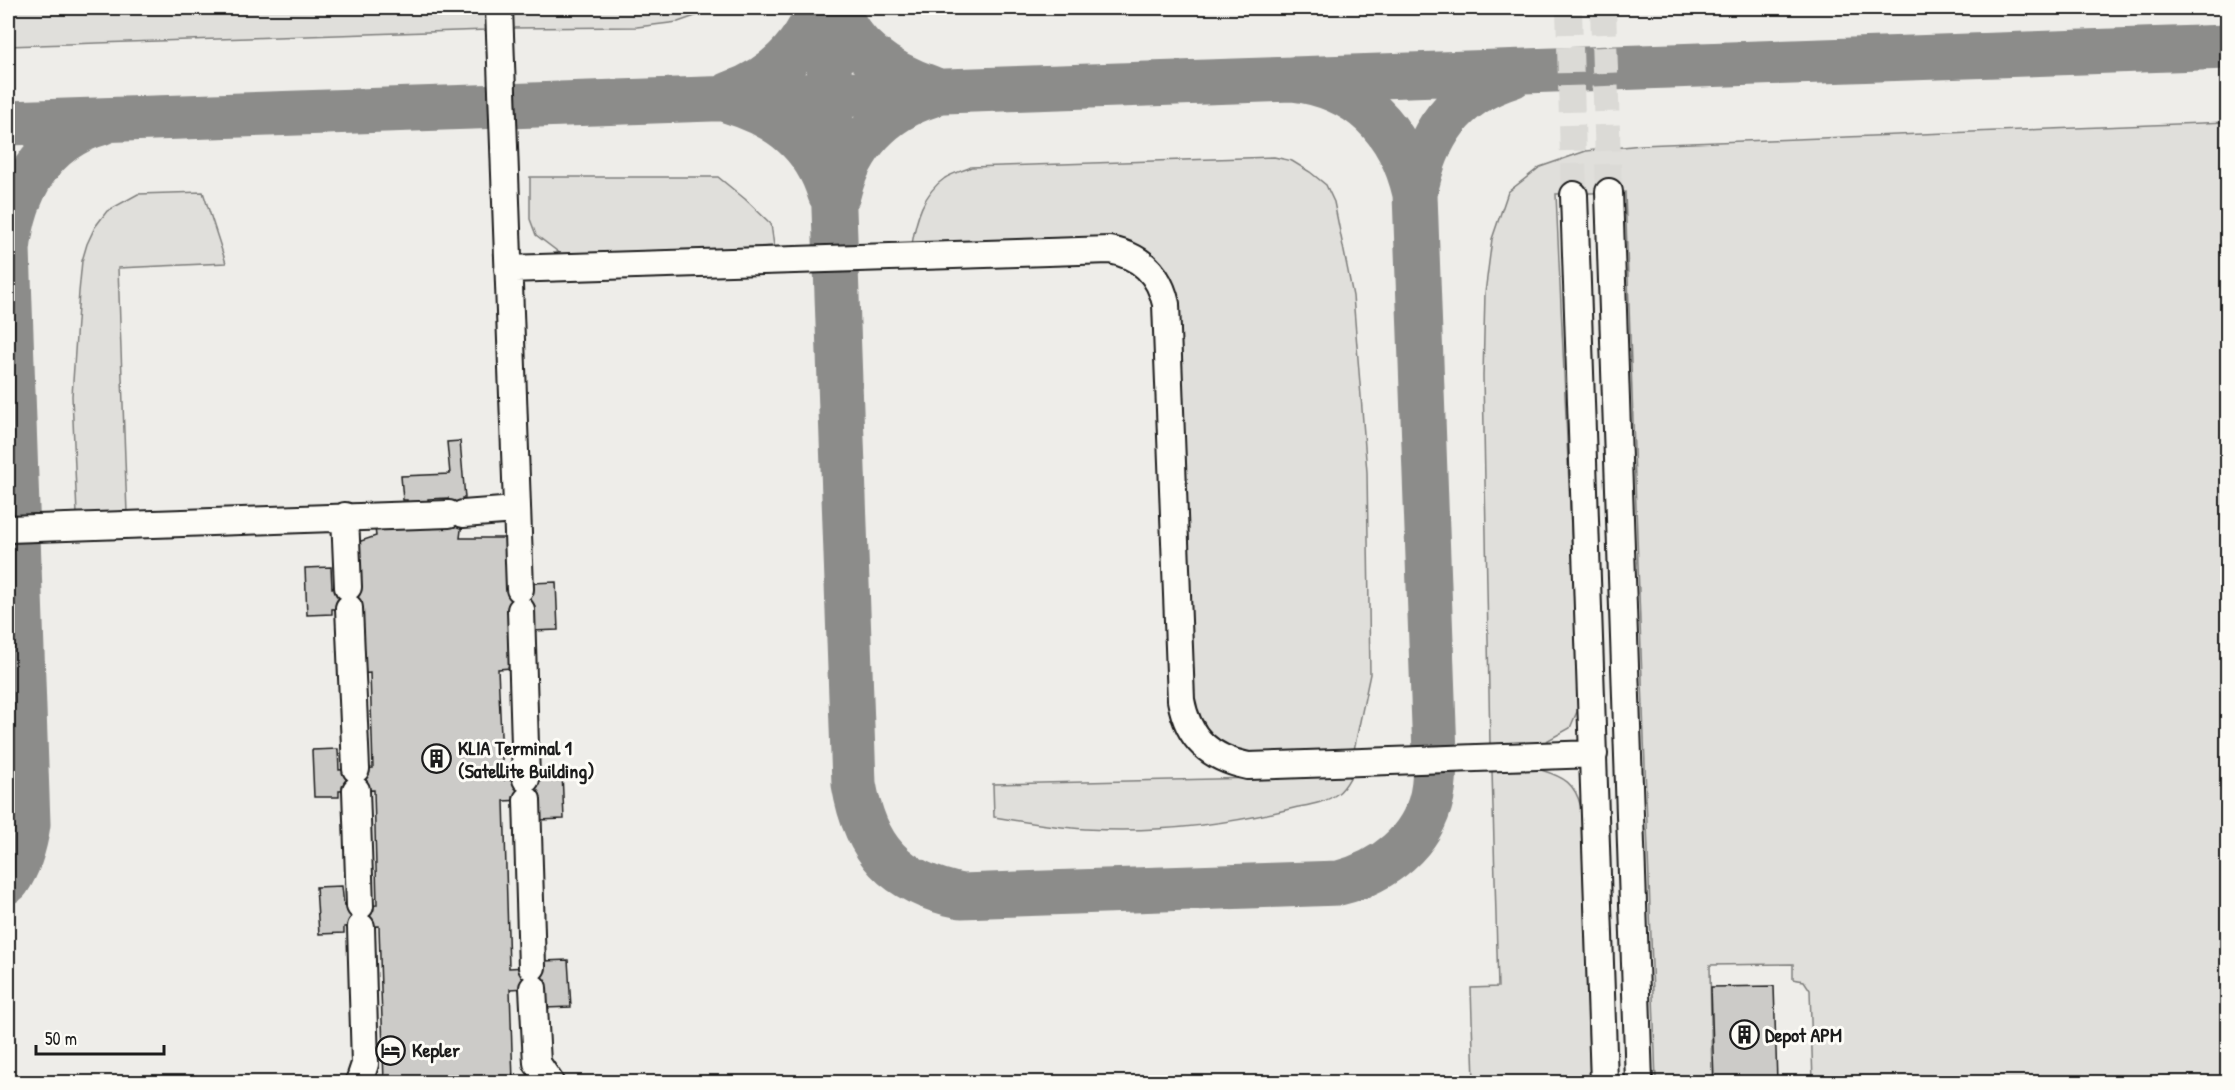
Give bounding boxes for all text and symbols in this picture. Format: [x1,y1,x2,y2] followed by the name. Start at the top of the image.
[458,734,595,785] place label: KLIA Terminal 1 (Satellite Building)
[421,743,453,775] building icon: KLIA Terminal 1 (Satellite Building)
[36,1018,164,1056] scale bar
[1728,1019,1760,1051] building icon: Depot APM
[1765,1021,1842,1049] place label: Depot APM
[45,1026,77,1051] text: 50 m
[375,1034,407,1066] hotel icon: Kepler
[412,1036,460,1064] place label: Kepler

